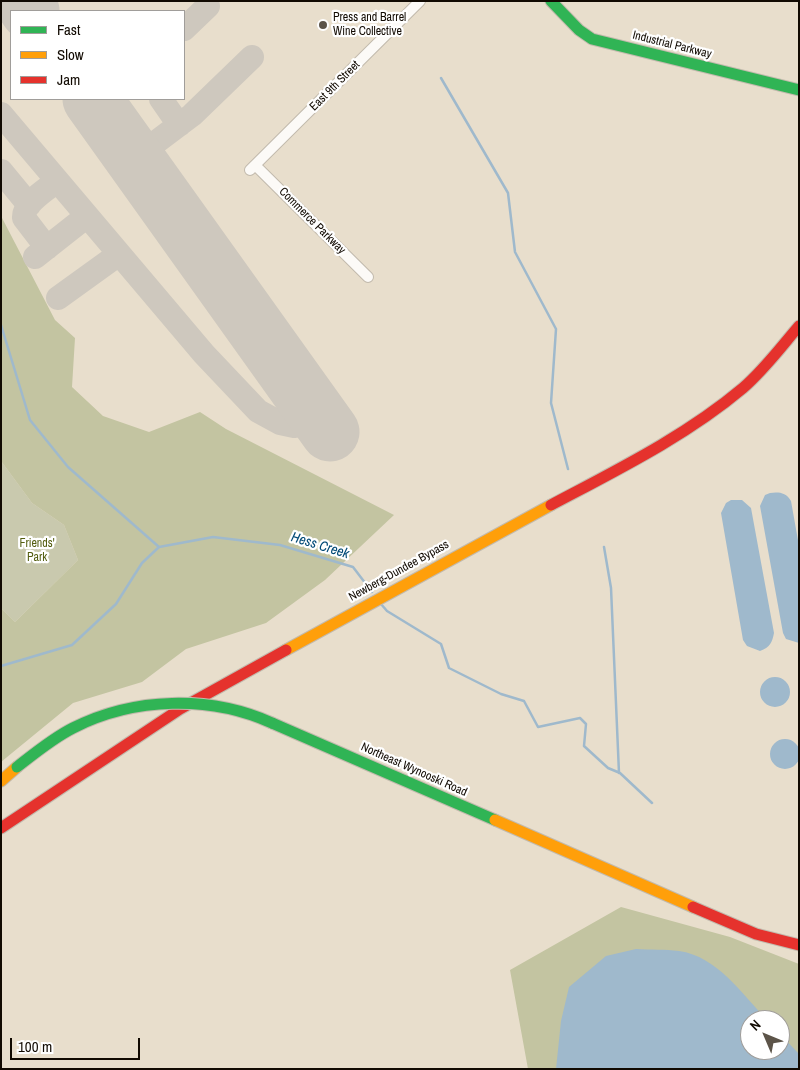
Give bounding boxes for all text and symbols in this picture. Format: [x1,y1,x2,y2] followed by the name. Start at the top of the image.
[10,10,185,100] legend
[333,11,406,39] place label: Press and Barrel Wine Collective
[57,19,80,40] text: Fast
[317,19,329,31] marker: Press and Barrel Wine Collective
[631,28,713,62] street label: Industrial Parkway
[57,44,84,65] text: Slow
[307,58,363,114] street label: East 9th Street
[57,69,80,90] text: Jam
[276,185,348,257] street label: Commerce Parkway
[289,529,351,563] water label: Hess Creek
[19,537,55,565] park label: Friends' Park
[346,538,452,604] street label: Newberg-Dundee Bypass
[359,740,469,800] street label: Northeast Wynooski Road
[740,1010,790,1060] north arrow
[746,1016,764,1034] text: N
[12,1028,142,1060] scale bar
[18,1036,52,1057] text: 100 m

